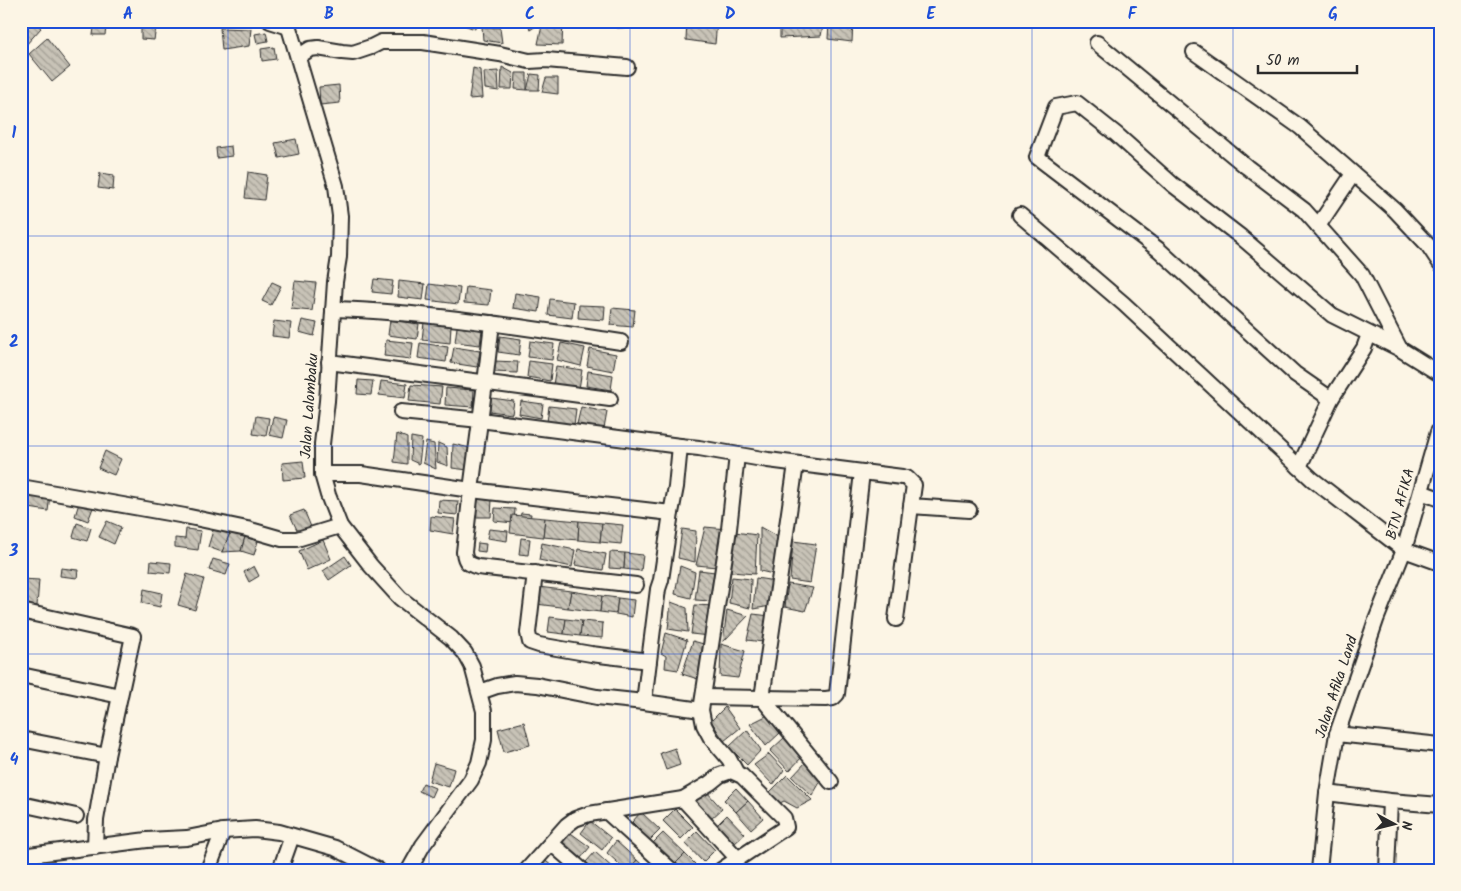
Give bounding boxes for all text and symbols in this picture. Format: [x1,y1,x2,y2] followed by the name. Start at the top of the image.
[123,2,133,27] text: A
[324,2,334,27] text: B
[525,2,535,27] text: C
[725,2,736,27] text: D
[927,2,937,27] text: E
[1128,2,1138,27] text: F
[1328,2,1338,27] text: G
[1258,42,1357,74] scale bar
[1266,49,1300,73] text: 50 m
[12,121,17,146] text: 1
[9,330,19,355] text: 2
[294,353,326,459] street label: Jalan Lalombaku
[1380,465,1422,543] street label: BTN AFIKA
[9,539,19,564] text: 3
[1309,632,1365,741] street label: Jalan Afika Land
[10,748,19,773] text: 4
[1368,798,1418,848] north arrow
[1394,820,1417,831] text: N

